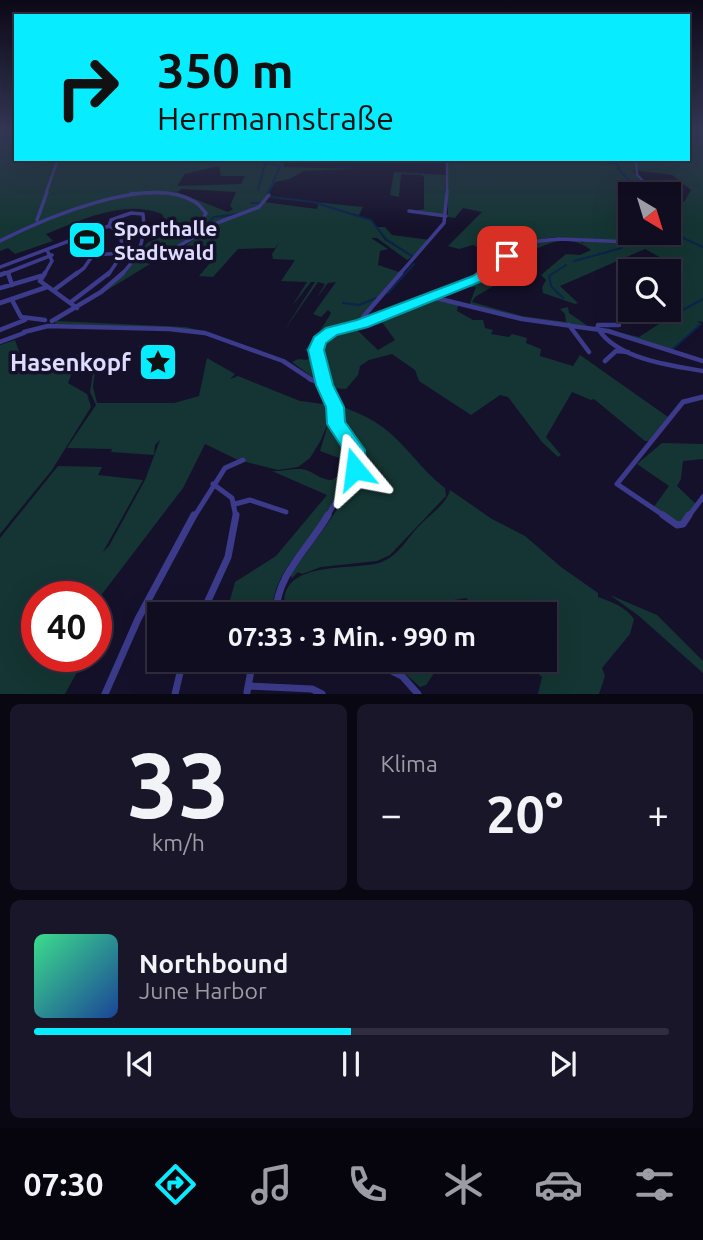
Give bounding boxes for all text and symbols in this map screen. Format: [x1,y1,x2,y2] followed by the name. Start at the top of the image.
[42,42,133,133] icon: right
[157,42,294,97] text: 350 m
[157,100,394,136] text: Herrmannstraße
[618,182,681,245] north arrow
[618,182,681,322] map controls
[114,216,217,264] place label: Sporthalle Stadtwald
[66,219,108,261] sports icon: Sporthalle Stadtwald
[477,226,537,286] pin
[488,237,526,275] icon: arrive
[618,259,681,322] button: search
[137,341,179,383] place icon: Hasenkopf
[10,349,132,376] place label: Hasenkopf
[318,432,392,506] position arrow
[21,581,112,672] speed limit sign: 40
[228,622,476,651] text: 07:33 · 3 Min. · 990 m
[127,733,230,835] text: 33
[381,751,438,776] text: Klima
[486,785,563,843] text: 20°
[381,793,402,835] text: −
[648,793,669,835] text: +
[152,830,205,855] text: km/h
[139,949,288,978] text: Northbound
[139,978,267,1003] text: June Harbor
[121,1045,159,1083] icon: previous
[332,1045,370,1083] icon: pause
[544,1045,582,1083] icon: next
[151,1160,200,1209] icon: directions
[247,1160,296,1209] icon: music
[343,1160,392,1209] icon: phone
[439,1160,488,1209] icon: climate
[534,1160,583,1209] icon: car
[630,1160,679,1209] icon: filters
[23,1166,104,1202] text: 07:30

